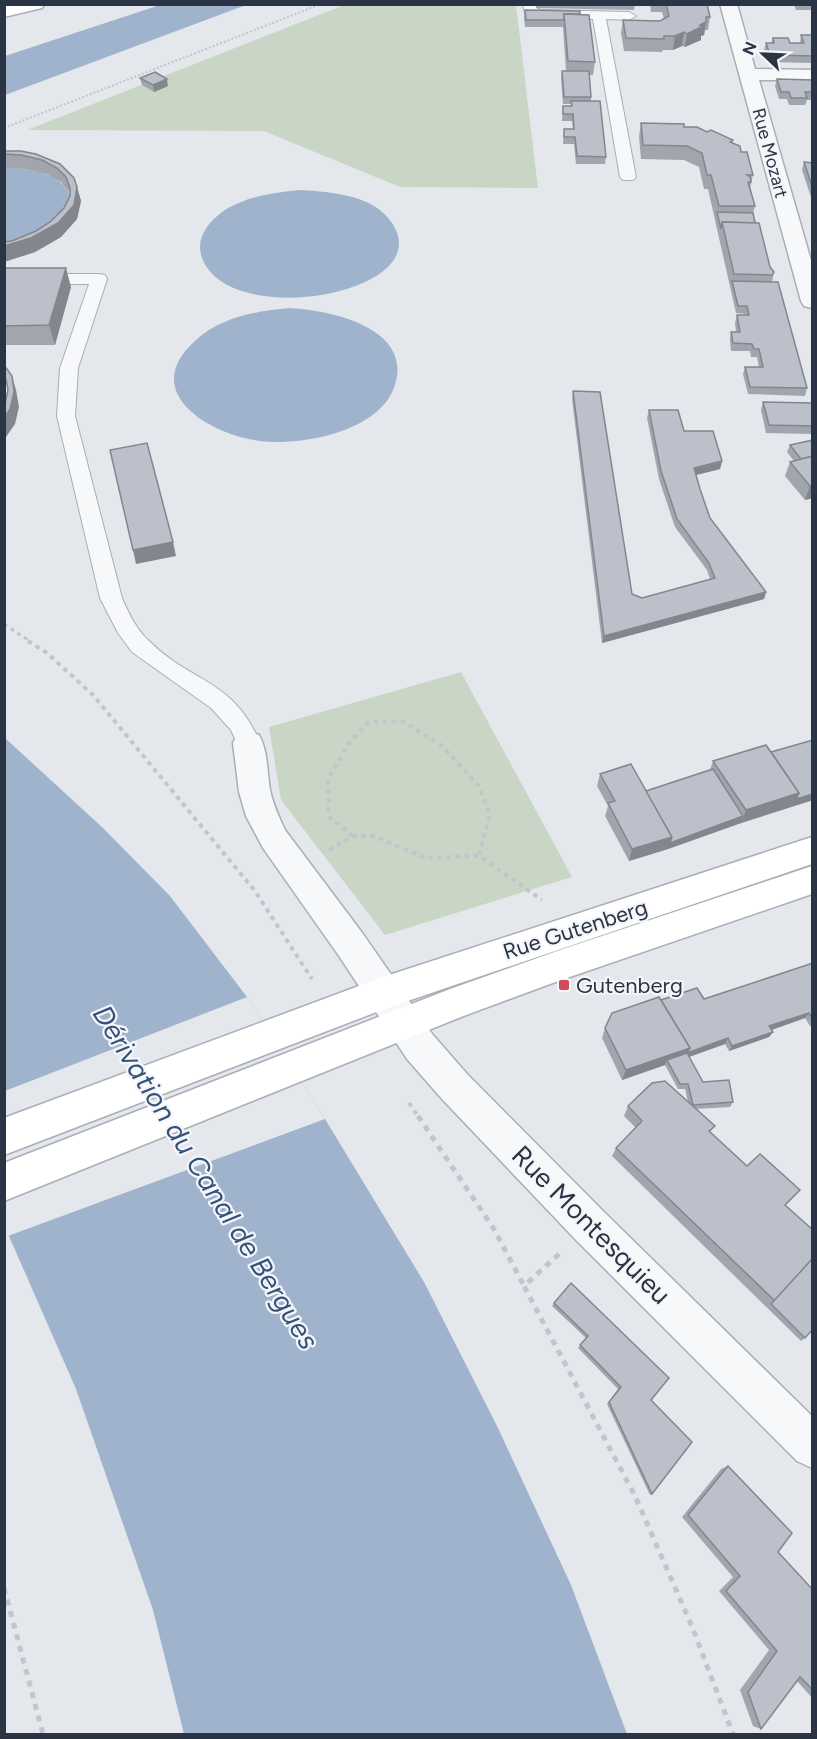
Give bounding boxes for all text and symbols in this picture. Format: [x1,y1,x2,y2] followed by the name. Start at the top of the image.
[733,24,793,84] north arrow
[738,39,761,58] text: N
[747,106,793,201] street label: Rue Mozart
[500,893,651,966] street label: Rue Gutenberg
[576,972,683,999] place label: Gutenberg
[557,978,571,992] marker: Gutenberg
[86,999,326,1355] water label: Dérivation du Canal de Bergues
[505,1138,678,1311] street label: Rue Montesquieu

